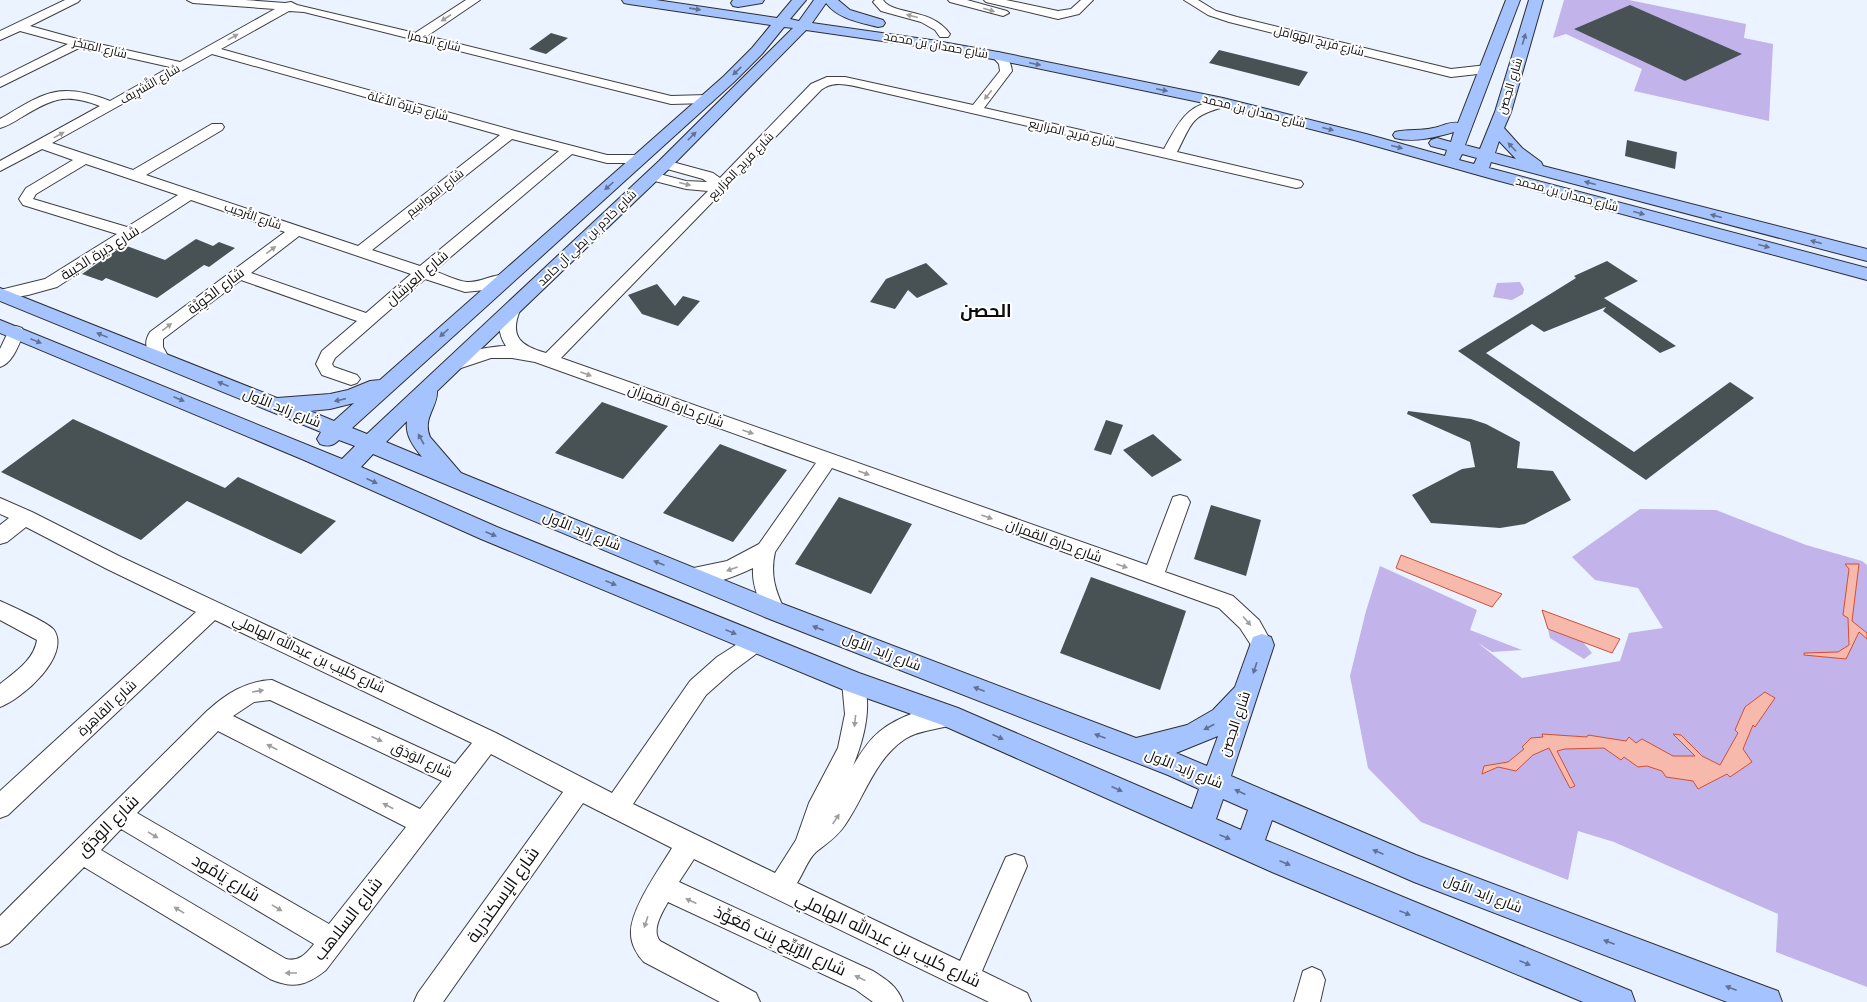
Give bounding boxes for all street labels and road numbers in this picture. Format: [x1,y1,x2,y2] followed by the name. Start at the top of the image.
[1272,23,1366,60] street label: شارع فريج الهوامل
[405,28,462,55] street label: شارع الحَمرا
[883,29,989,62] street label: شارع حمدان بن محمد
[70,35,129,62] street label: شارع المِبخَر
[1495,56,1526,116] street label: شارع الحِصن
[117,60,183,108] street label: شارع التَّشرِيف
[366,89,450,124] street label: شارع جزيرة الأغلة
[1201,91,1307,132] street label: شارع حمدان بن محمد
[1027,116,1117,151] street label: شارع فريج المزاريع
[705,129,777,203] street label: شارع فريج المزاريع
[404,166,467,221] street label: شارع المَواسِم
[1514,174,1620,215] street label: شارع حمدان بن محمد
[535,187,641,291] street label: شارع خادم بن بطي آل حامد
[222,199,284,233] street label: شارع التَّرحِيب
[58,223,142,284] street label: شارع دَيرة الحَيبة
[383,248,452,309] street label: شارع العِرشان
[185,265,249,319] street label: شارع الحُوِيَّة
[626,382,726,431] street label: شارع حارة القمزان
[241,386,323,431] street label: شارع زايد الأول
[541,509,623,554] street label: شارع زايد الأول
[1004,517,1104,566] street label: شارع حارة القمزان
[229,610,388,700] street label: شارع كليب بن عبدالله الهاملي
[840,630,923,675] street label: شارع زايد الأول
[75,677,140,740] street label: شارع القاهِرة
[1217,689,1254,759] street label: شارع الحِصن
[389,739,455,781] street label: شارع الوَدَق
[1143,747,1225,792] street label: شارع زايد الأول
[73,791,144,862] street label: شارع الوَدَق
[463,844,545,948] street label: شارع الإسكندرية
[188,850,263,907] street label: شارع يَامُود
[1441,872,1524,917] street label: شارع زايد الأول
[310,874,388,965] street label: شارع السلاهب
[791,887,984,995] street label: شارع كليب بن عبدالله الهاملي
[710,902,849,982] street label: شارع الرُّبَيِّع بِنت مُعَوِّذ

